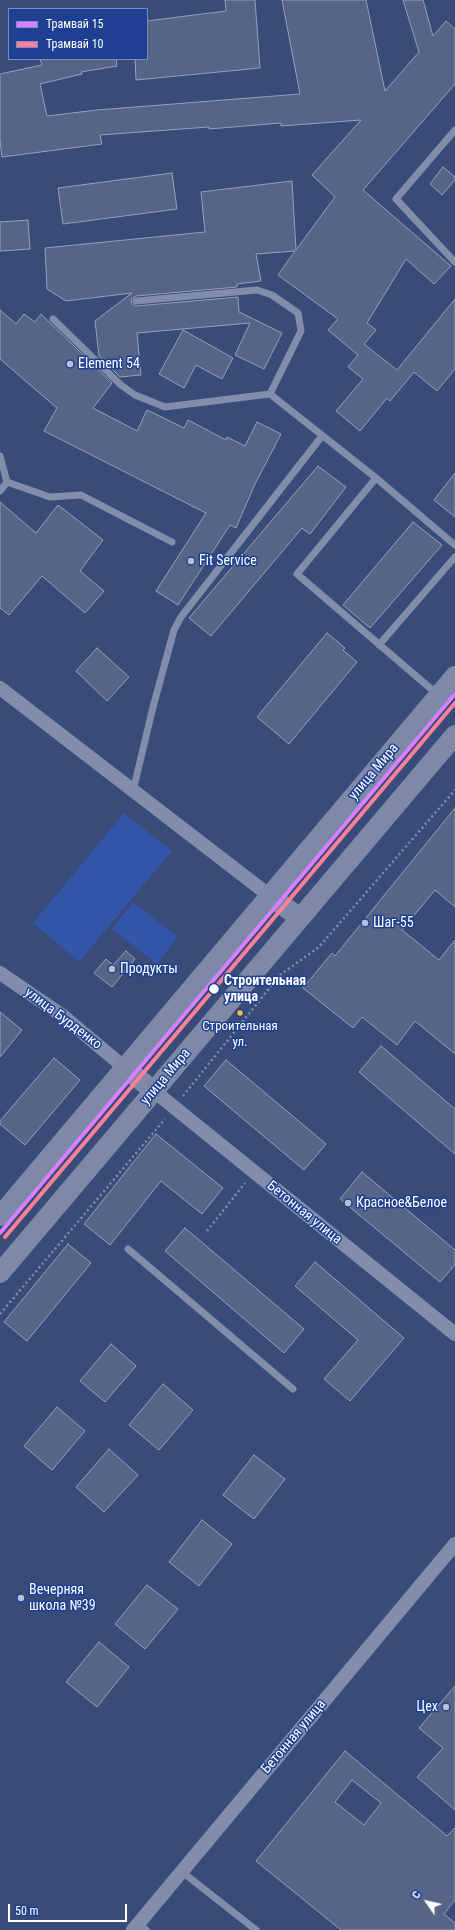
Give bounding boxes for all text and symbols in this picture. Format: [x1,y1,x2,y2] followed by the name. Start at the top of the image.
[8,8,148,60] legend
[46,17,104,31] text: Трамвай 15
[46,37,104,51] text: Трамвай 10
[78,356,140,372] place label: Element 54
[65,359,75,369] marker: Element 54
[199,553,257,569] place label: Fit Service
[186,556,196,566] marker: Fit Service
[346,740,402,804] street label: улица Мира
[373,915,414,931] place label: Шаг-55
[360,918,370,928] marker: Шаг-55
[120,961,178,977] place label: Продукты
[107,964,117,974] marker: Продукты
[224,973,306,1006] place label: Строительная улица
[207,982,221,996] marker: Строительная улица
[21,985,105,1053] street label: улица Бурденко
[235,1008,245,1018] marker: Строительная ул.
[202,1019,278,1050] place label: Строительная ул.
[138,1045,194,1109] street label: улица Мира
[263,1178,345,1248] street label: Бетонная улица
[356,1195,447,1211] place label: Красное&Белое
[343,1198,353,1208] marker: Красное&Белое
[29,1582,96,1614] place label: Вечерняя школа №39
[16,1593,26,1603] marker: Вечерняя школа №39
[258,1696,330,1778] street label: Бетонная улица
[416,1699,438,1715] place label: Цех
[441,1702,451,1712] marker: Цех
[407,1882,447,1922] north arrow
[409,1889,424,1901] text: С
[10,1896,129,1922] scale bar
[15,1904,39,1918] text: 50 m

